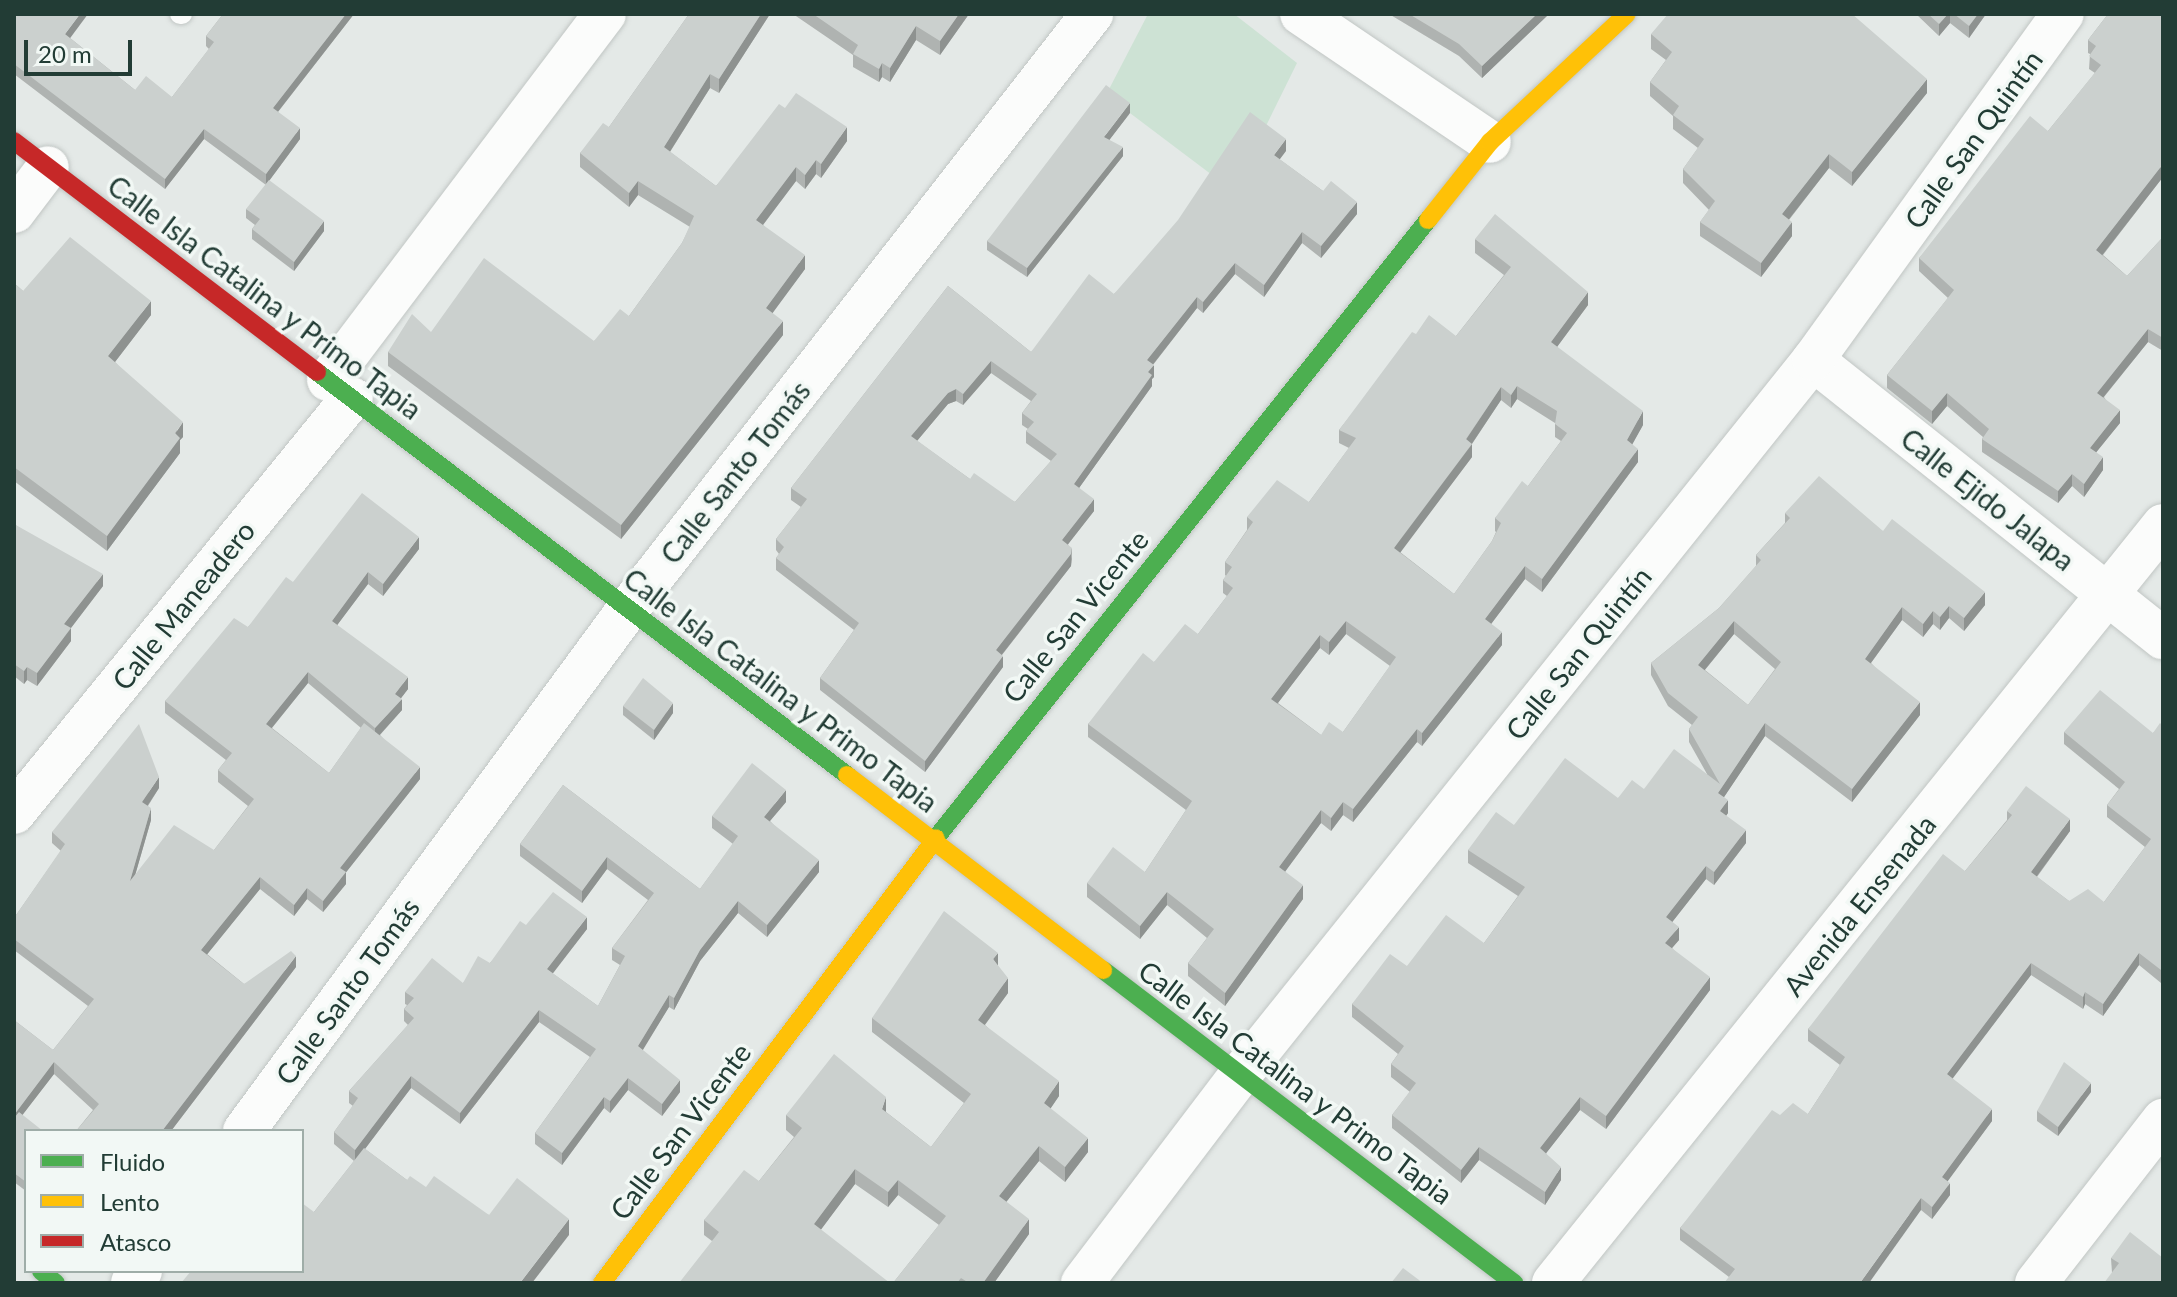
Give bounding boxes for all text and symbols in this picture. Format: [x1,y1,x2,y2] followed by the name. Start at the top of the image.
[28,24,136,74] scale bar
[38,39,92,68] text: 20 m
[1897,43,2049,235] street label: Calle San Quintín
[101,167,429,427] street label: Calle Isla Catalina y Primo Tapia
[653,374,817,570] street label: Calle Santo Tomás
[1894,421,2082,577] street label: Calle Ejido Jalapa
[105,514,261,696] street label: Calle Maneadero
[995,523,1155,709] street label: Calle San Vicente
[617,560,945,820] street label: Calle Isla Catalina y Primo Tapia
[1498,560,1658,746] street label: Calle San Quintín
[1776,808,1942,1002] street label: Avenida Ensenada
[268,891,426,1091] street label: Calle Santo Tomás
[1132,952,1460,1212] street label: Calle Isla Catalina y Primo Tapia
[602,1036,758,1226] street label: Calle San Vicente
[24,1129,304,1273] legend
[100,1147,165,1176] text: Fluido
[100,1187,160,1216] text: Lento
[100,1227,171,1256] text: Atasco

